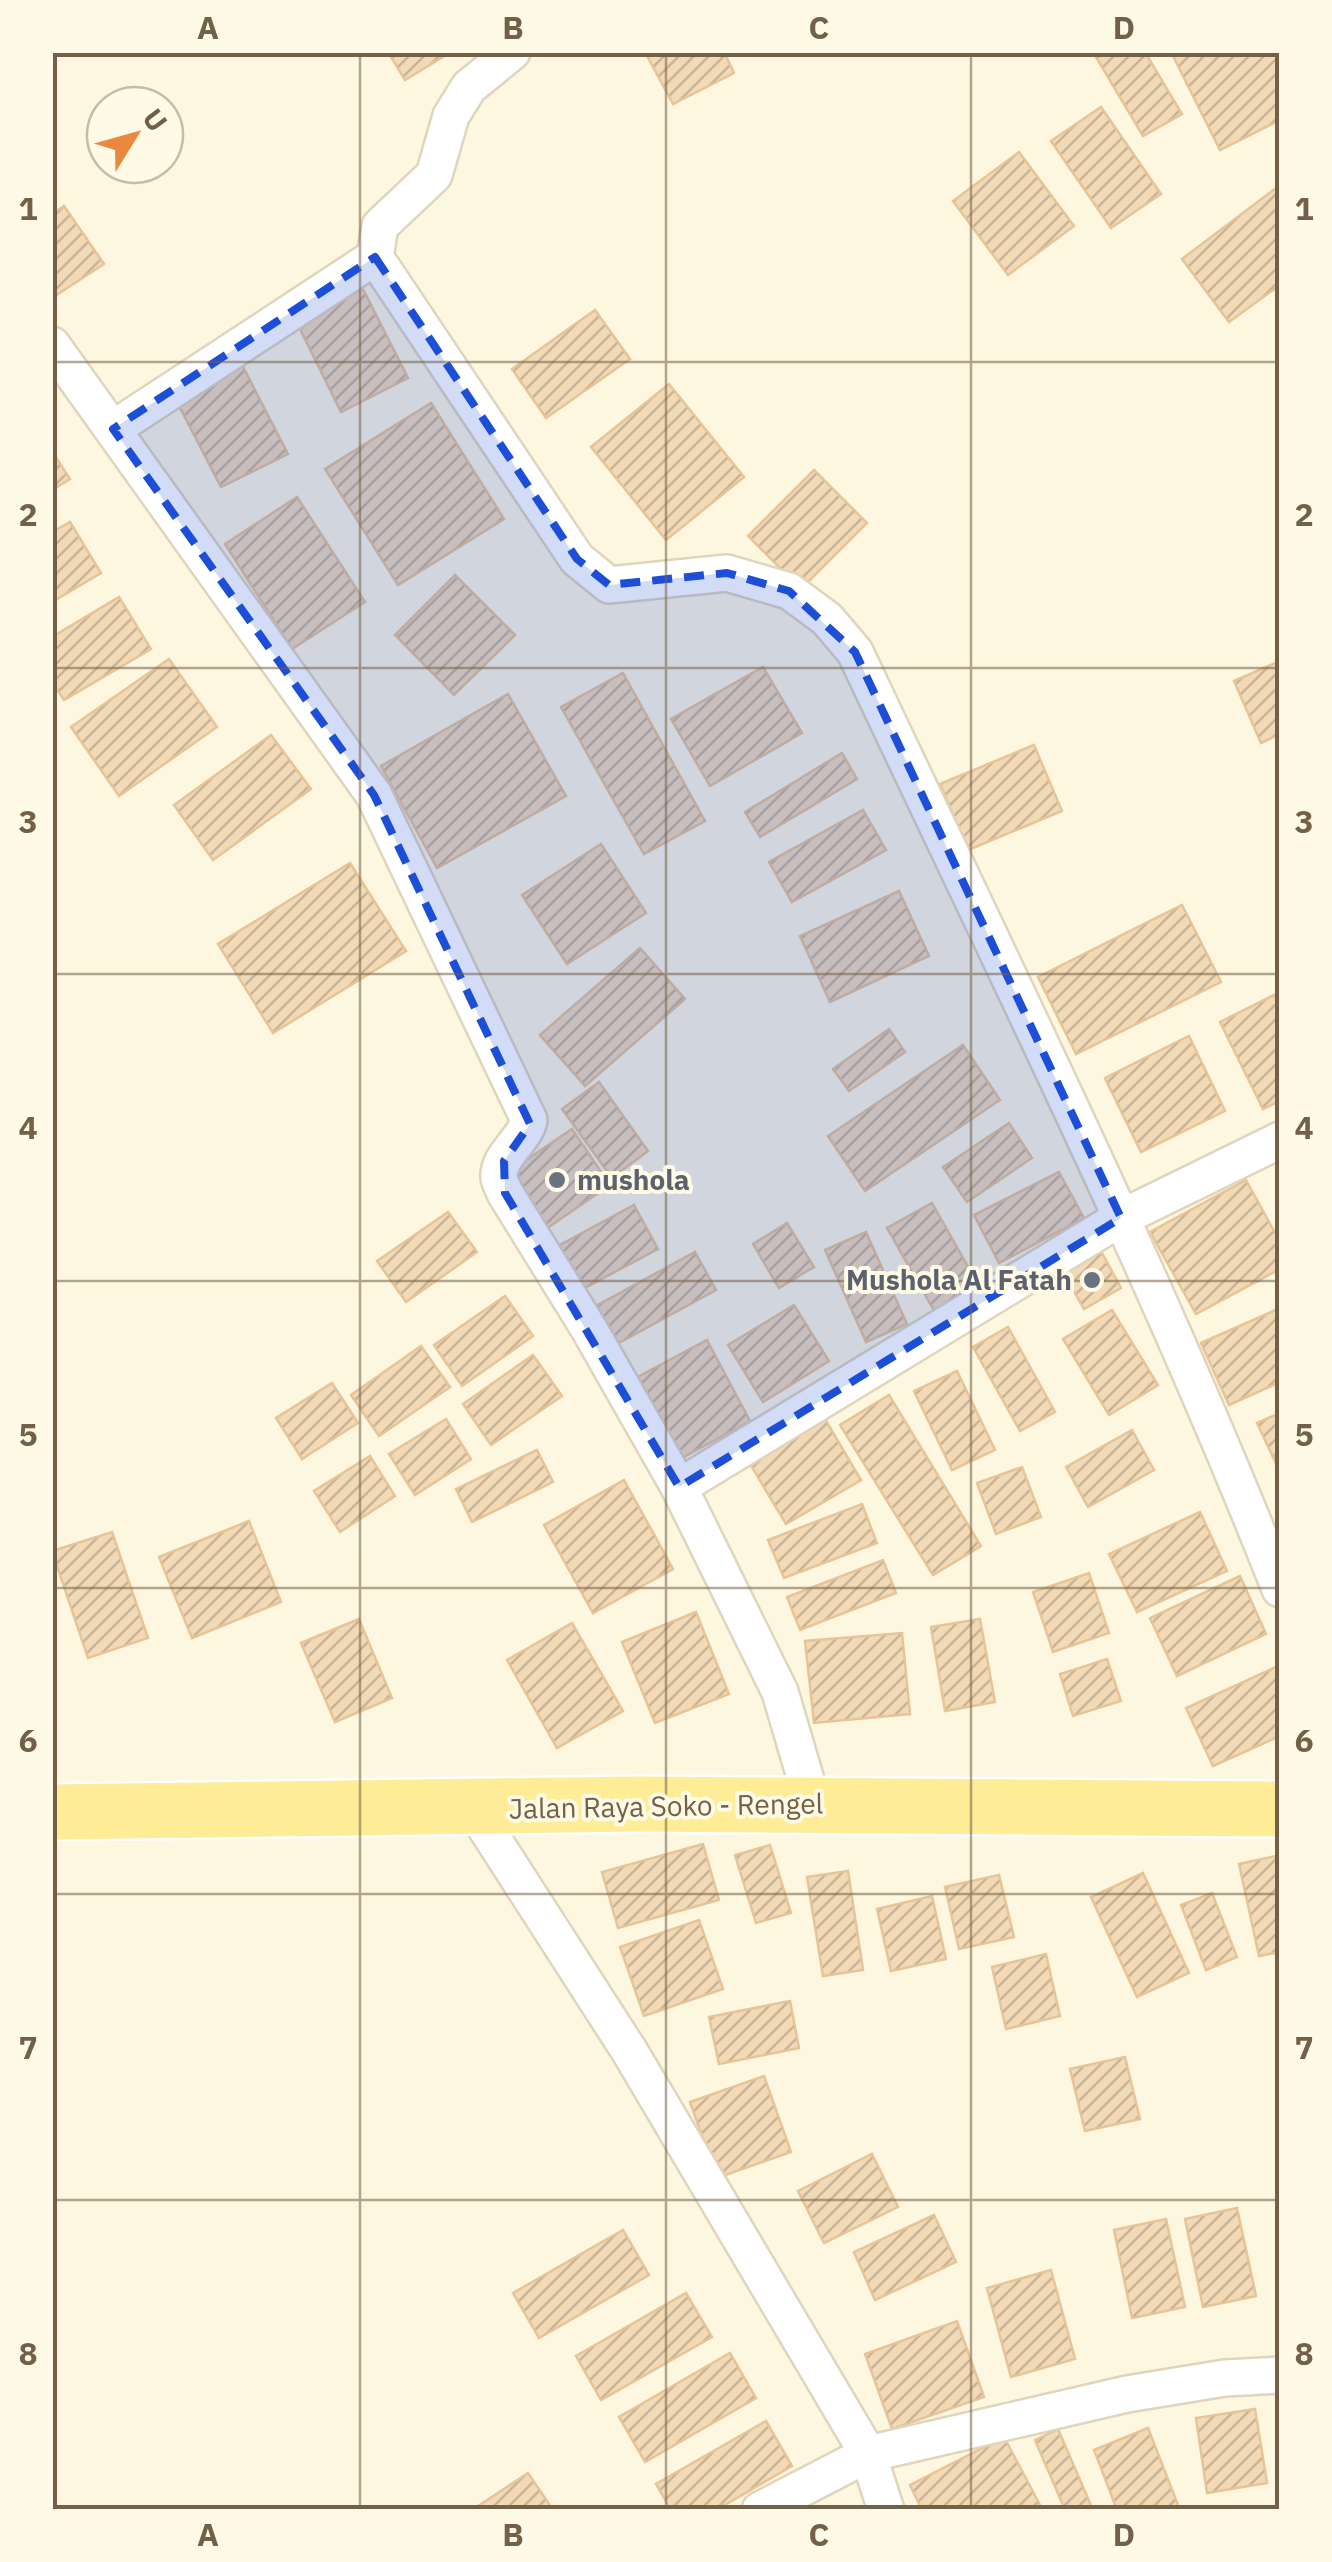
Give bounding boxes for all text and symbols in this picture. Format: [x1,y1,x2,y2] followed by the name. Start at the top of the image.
[197,6,219,48] text: A
[502,6,524,48] text: B
[809,6,829,48] text: C
[1113,6,1135,48] text: D
[85,85,185,185] north arrow
[135,101,176,139] text: U
[18,187,38,229] text: 1
[1294,187,1314,229] text: 1
[18,493,38,535] text: 2
[1294,493,1314,535] text: 2
[18,800,38,842] text: 3
[1294,800,1314,842] text: 3
[18,1106,38,1148] text: 4
[1294,1106,1314,1148] text: 4
[577,1161,690,1198] place label: mushola
[546,1169,568,1191] marker: mushola
[846,1261,1072,1298] place label: Mushola Al Fatah
[1081,1269,1103,1291] marker: Mushola Al Fatah
[18,1413,38,1455] text: 5
[1294,1413,1314,1455] text: 5
[18,1719,38,1761] text: 6
[1294,1719,1314,1761] text: 6
[508,1784,824,1827] street label: Jalan Raya Soko - Rengel
[18,2026,38,2068] text: 7
[1294,2026,1314,2068] text: 7
[18,2332,38,2374] text: 8
[1294,2332,1314,2374] text: 8
[197,2513,219,2555] text: A
[502,2513,524,2555] text: B
[809,2513,829,2555] text: C
[1113,2513,1135,2555] text: D

